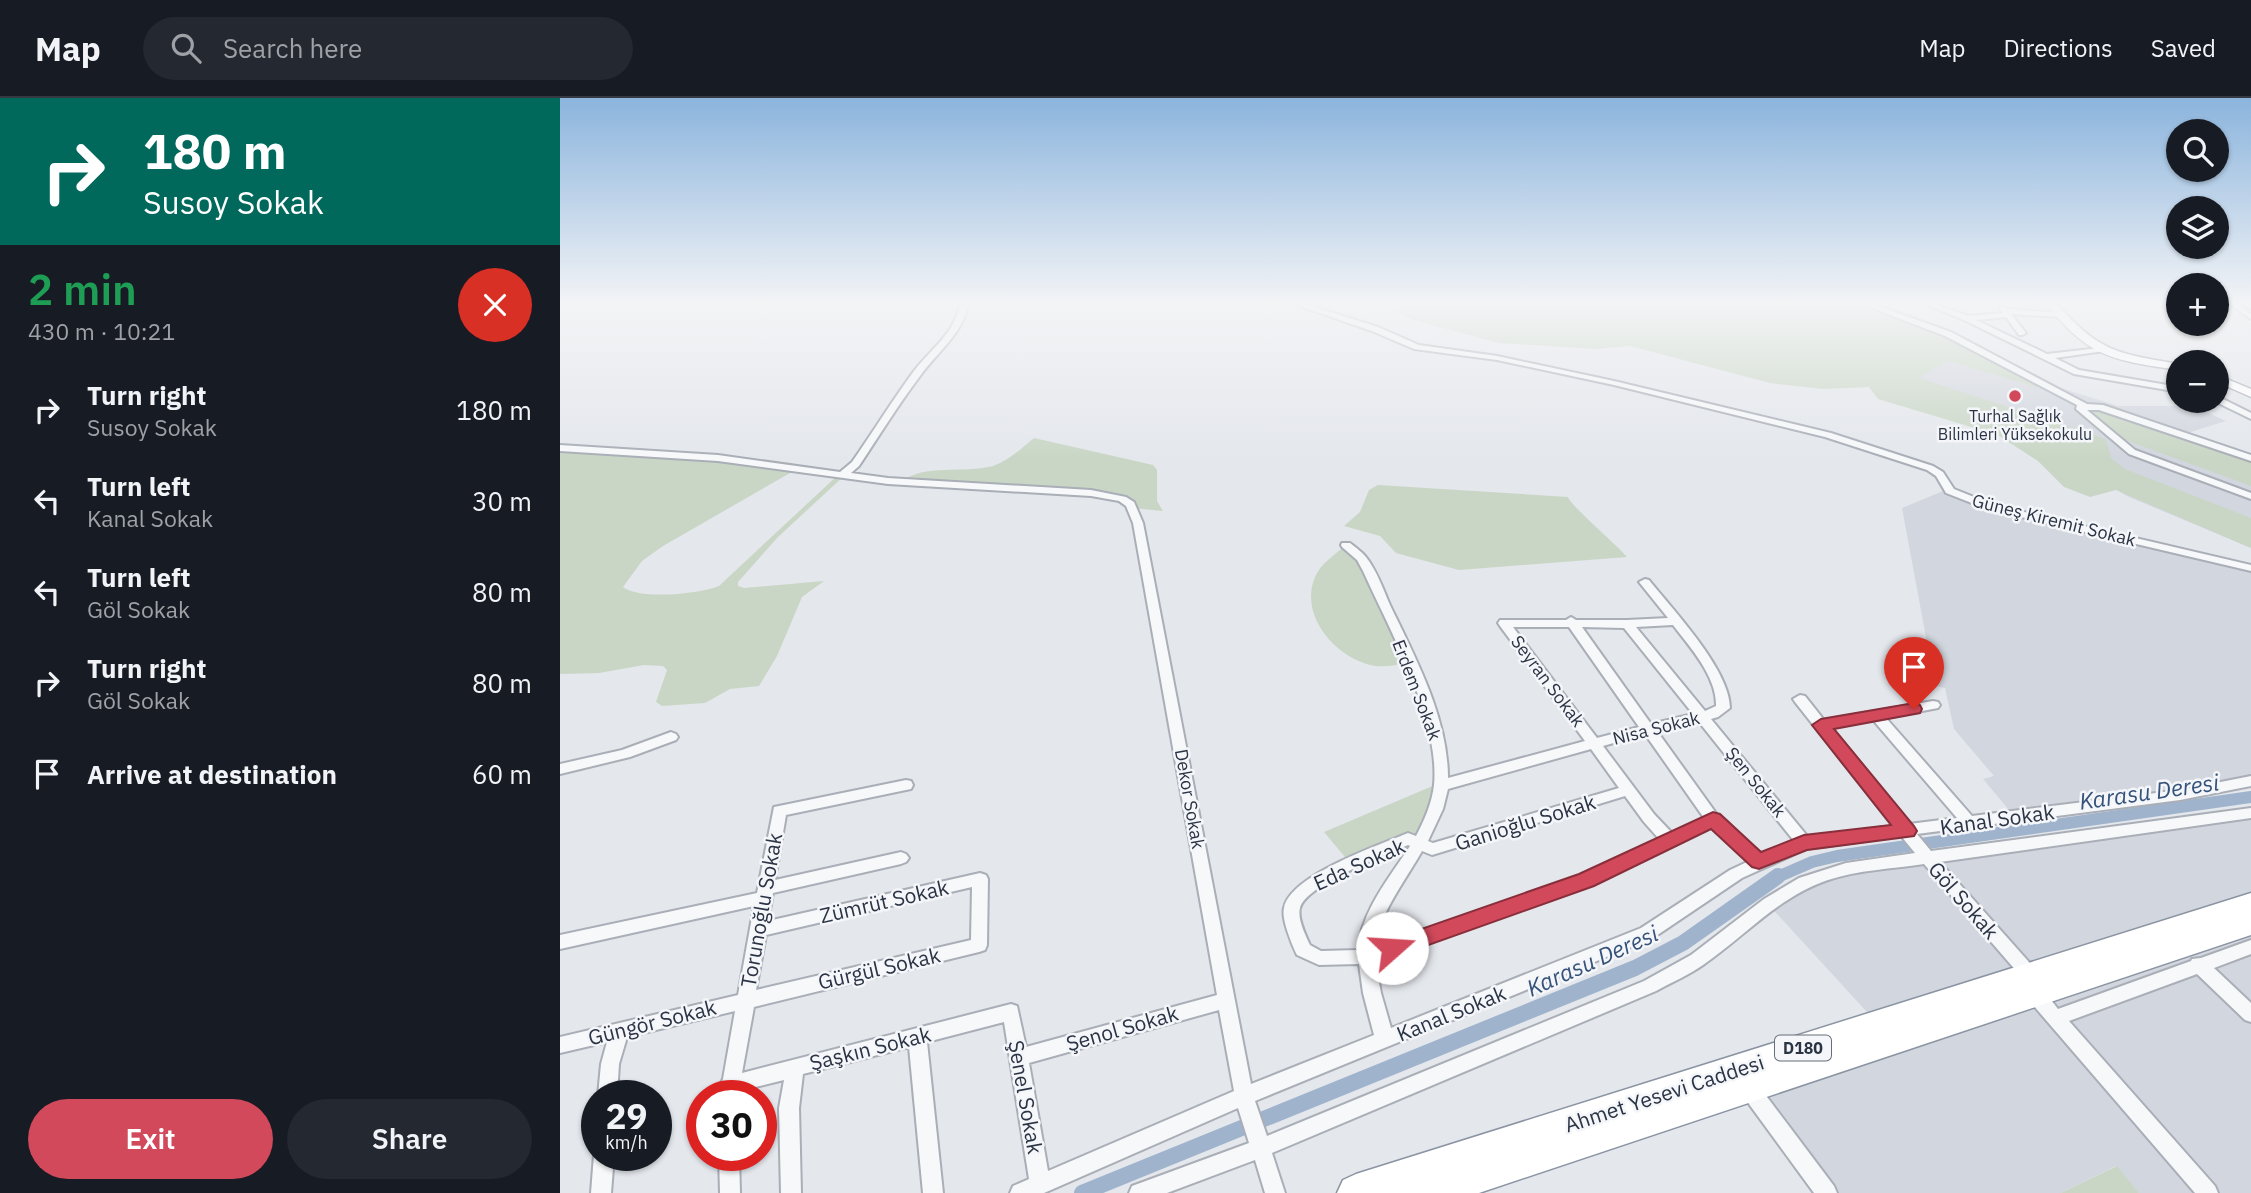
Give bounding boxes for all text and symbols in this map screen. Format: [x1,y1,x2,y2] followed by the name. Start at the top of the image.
[143,17,633,80] search box
[35,27,101,70] text: Map
[167,29,205,67] icon: search
[223,31,362,65] text: Search here
[1919,32,1965,64] text: Map
[2003,32,2113,64] text: Directions
[2151,32,2216,64] text: Saved
[143,119,287,182] text: 180 m
[2166,119,2229,413] map controls
[2166,119,2229,182] button: search
[28,126,119,217] icon: right
[143,181,324,223] text: Susoy Sokak
[2166,196,2229,259] button: layers
[28,262,137,317] text: 2 min
[458,268,532,342] button: close
[2166,273,2229,336] button: +
[28,316,175,346] text: 430 m · 10:21
[2166,350,2229,413] button: −
[87,378,206,412] text: Turn right
[2007,388,2023,404] marker: Turhal Sağlık Bilimleri Yüksekokulu
[28,391,66,429] icon: right
[456,393,532,427] text: 180 m
[1938,406,2092,444] place label: Turhal Sağlık Bilimleri Yüksekokulu
[87,412,217,442] text: Susoy Sokak
[87,469,190,503] text: Turn left
[28,482,66,520] icon: left
[472,484,532,518] text: 30 m
[1970,489,2139,552] street label: Güneş Kiremit Sokak
[87,503,213,533] text: Kanal Sokak
[87,560,190,594] text: Turn left
[28,573,66,611] icon: left
[472,575,532,609] text: 80 m
[87,594,190,624] text: Göl Sokak
[1506,631,1590,732] street label: Seyran Sokak
[1387,636,1447,744] street label: Erdem Sokak
[1884,637,1944,709] pin
[1895,648,1933,686] icon: arrive
[87,651,206,685] text: Turn right
[28,664,66,702] icon: right
[472,666,532,700] text: 80 m
[87,685,190,715] text: Göl Sokak
[1610,706,1702,750] street label: Nisa Sokak
[1721,742,1792,822] street label: Şen Sokak
[1170,747,1210,851] street label: Dekor Sokak
[28,755,66,793] icon: arrive
[87,757,337,791] text: Arrive at destination
[472,757,532,791] text: 60 m
[2077,766,2222,816] water label: Karasu Deresi
[1451,787,1599,857] street label: Ganioğlu Sokak
[1938,797,2056,841] street label: Kanal Sokak
[734,830,788,990] street label: Torunoğlu Sokak
[1309,831,1409,897] street label: Eda Sokak
[1923,855,2005,945] street label: Göl Sokak
[817,873,951,929] street label: Zümrüt Sokak
[1355,911,1429,985] position arrow
[1521,917,1663,1002] water label: Karasu Deresi
[815,940,943,996] street label: Gürgül Sokak
[1392,978,1510,1048] street label: Kanal Sokak
[585,993,719,1051] street label: Güngör Sokak
[1063,999,1181,1057] street label: Şenol Sokak
[806,1019,934,1077] street label: Şaşkın Sokak
[1775,1036,1831,1060] road number: D180
[1002,1038,1050,1156] street label: Şenel Sokak
[1561,1048,1767,1138] street label: Ahmet Yesevi Caddesi
[686,1080,777,1171] speed limit sign: 30
[605,1093,648,1139] text: 29
[28,1099,273,1179] button: Exit
[287,1099,532,1179] button: Share
[605,1131,648,1154] text: km/h

